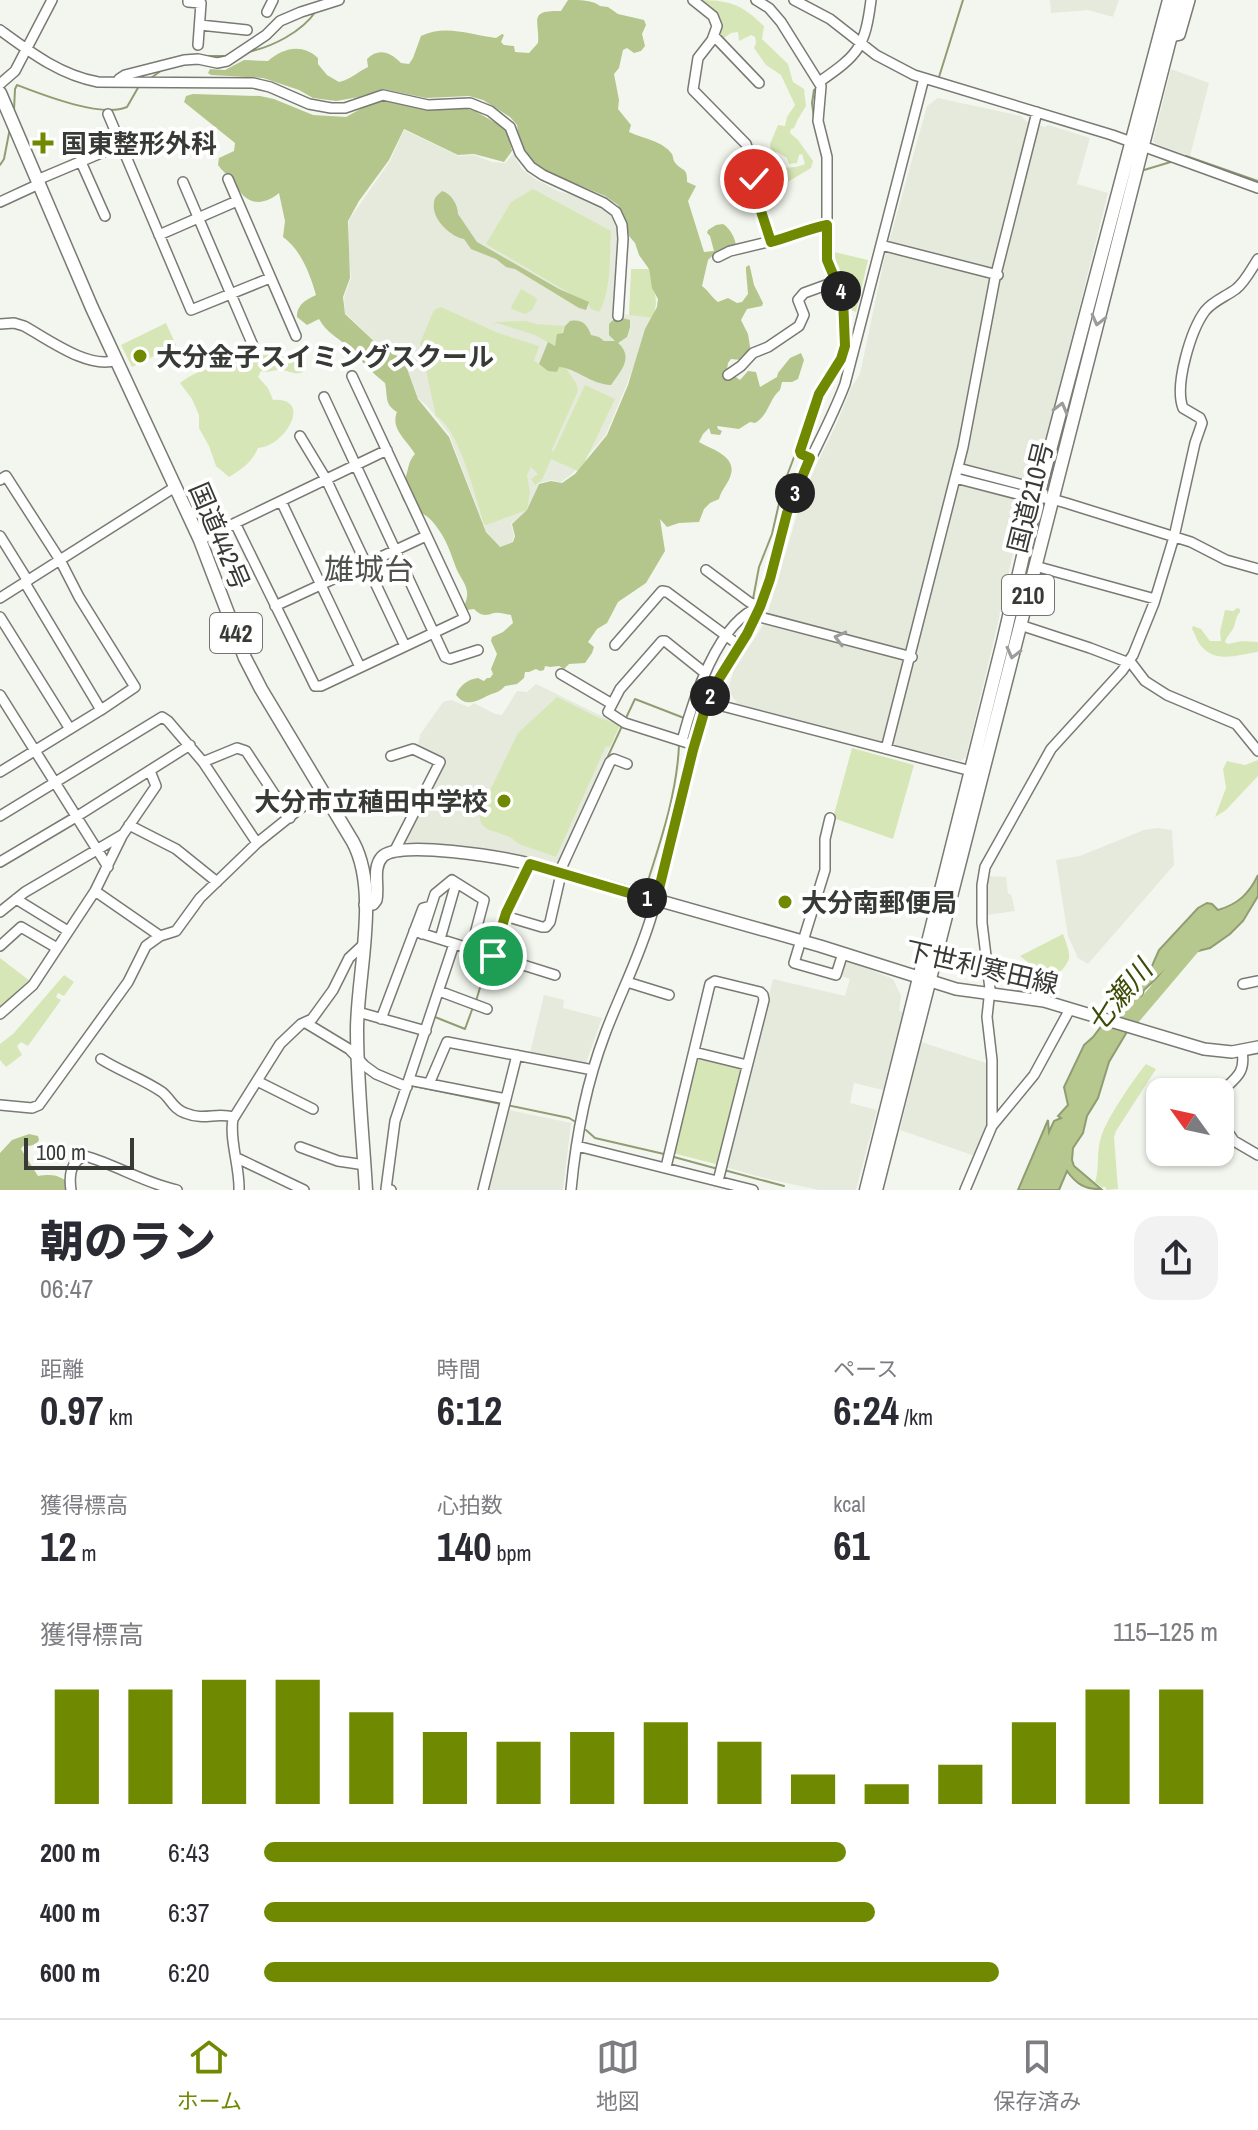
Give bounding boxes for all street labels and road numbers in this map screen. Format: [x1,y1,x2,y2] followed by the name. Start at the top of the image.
[999,438,1061,556] street label: 国道210号
[182,477,258,595] street label: 国道442号
[1002,575,1054,615] road number: 210
[210,613,262,653] road number: 442
[902,932,1062,1002] street label: 下世利寒田線

